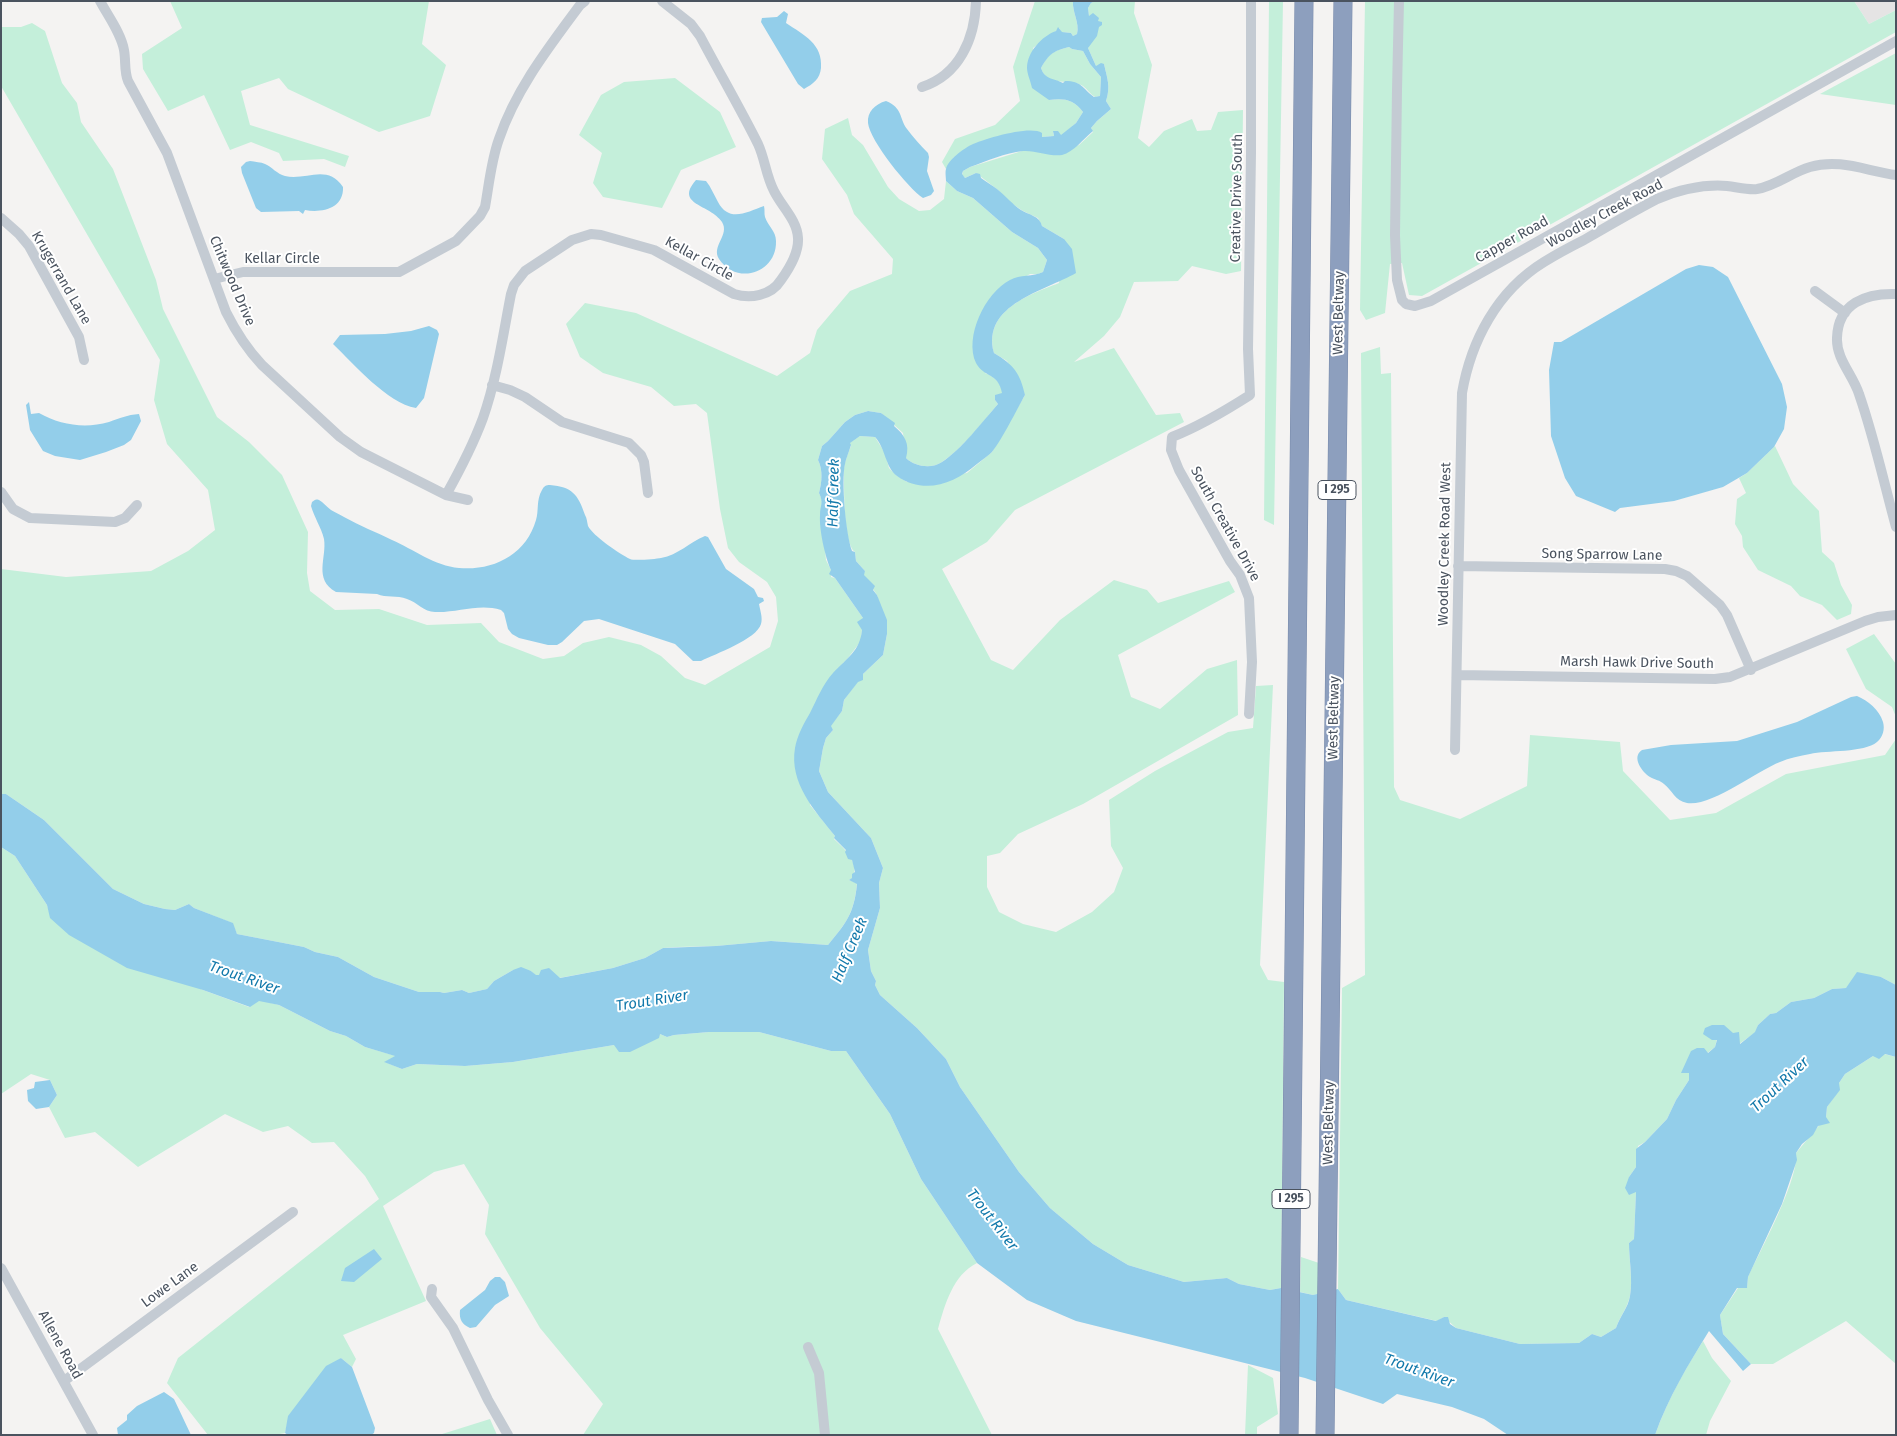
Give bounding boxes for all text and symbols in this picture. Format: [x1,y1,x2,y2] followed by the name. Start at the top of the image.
[1227,134,1247,262] street label: Creative Drive South
[1544,176,1666,252] street label: Woodley Creek Road
[1473,213,1551,267] street label: Capper Road
[27,228,95,328] street label: Krugerrand Lane
[205,233,259,329] street label: Chitwood Drive
[662,233,736,285] street label: Kellar Circle
[244,251,320,267] street label: Kellar Circle
[1330,271,1348,355] street label: West Beltway
[824,458,844,528] water label: Half Creek
[1435,462,1455,626] street label: Woodley Creek Road West
[1186,464,1264,584] street label: South Creative Drive
[1318,480,1356,500] road number: I 295
[1541,546,1663,564] street label: Song Sparrow Lane
[1560,653,1714,673] street label: Marsh Hawk Drive South
[1325,676,1343,760] street label: West Beltway
[828,915,872,985] water label: Half Creek
[207,958,281,998] water label: Trout River
[615,986,689,1016] water label: Trout River
[1747,1054,1813,1116] water label: Trout River
[1320,1081,1338,1165] street label: West Beltway
[962,1186,1022,1254] water label: Trout River
[1272,1190,1310,1208] road number: I 295
[138,1259,202,1311] street label: Lowe Lane
[34,1308,86,1382] street label: Allene Road
[1382,1350,1456,1392] water label: Trout River

